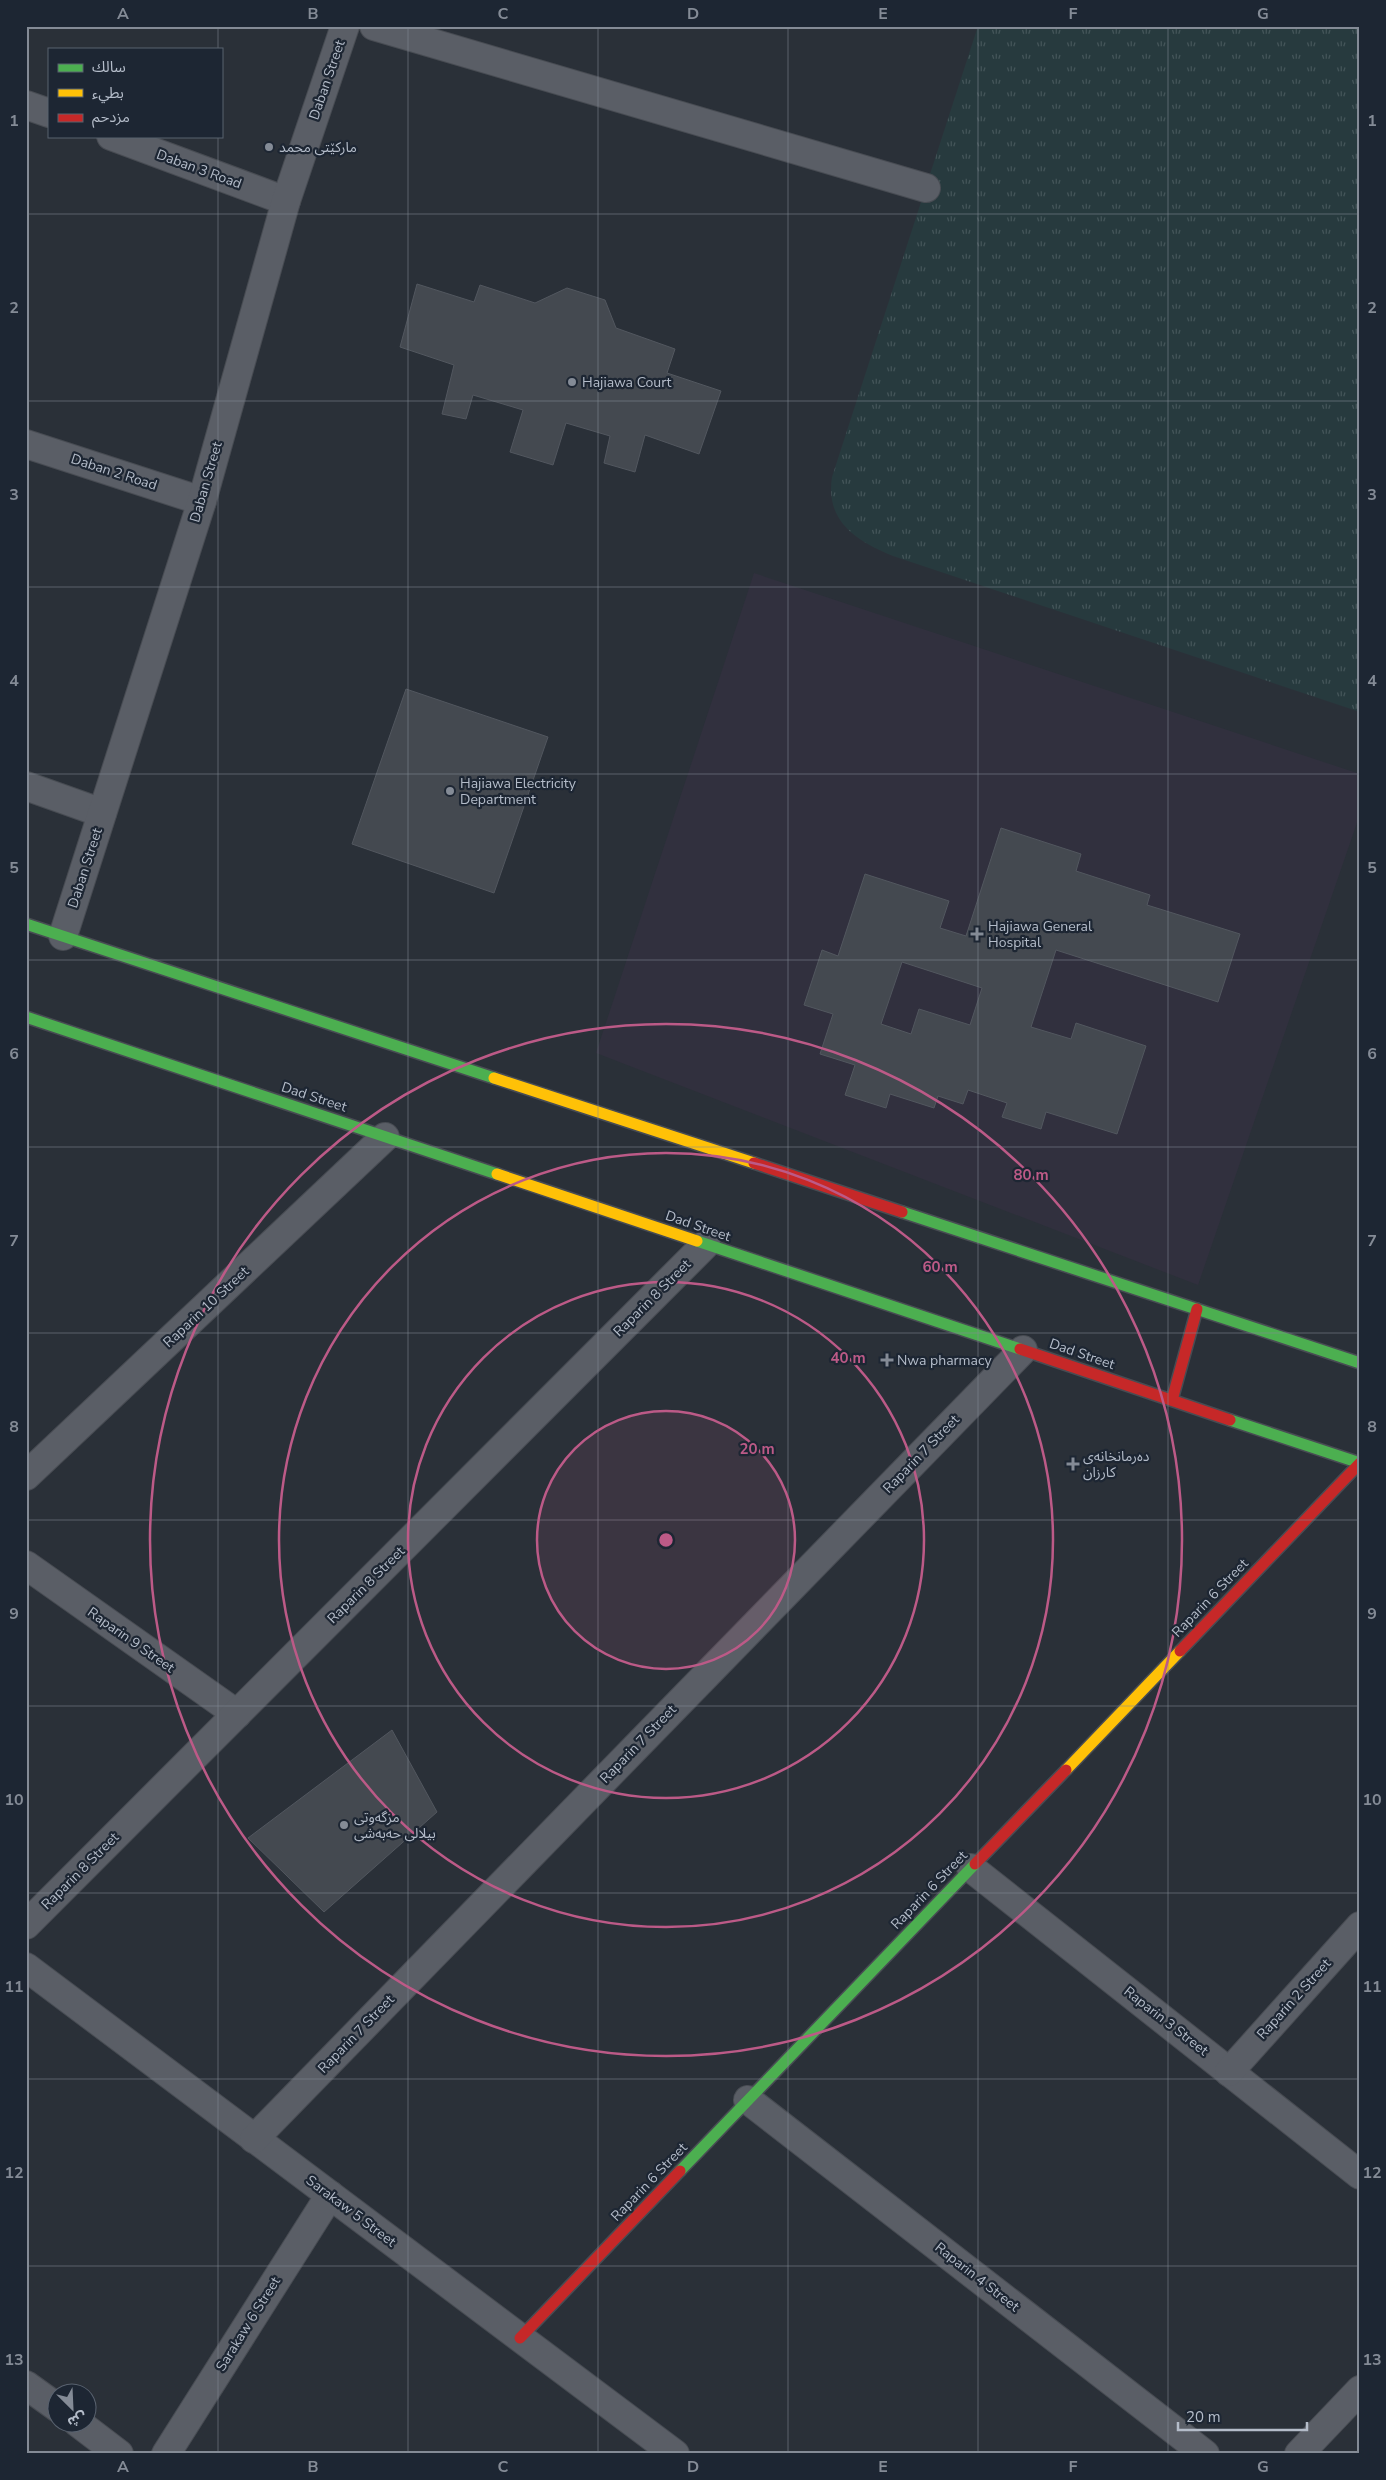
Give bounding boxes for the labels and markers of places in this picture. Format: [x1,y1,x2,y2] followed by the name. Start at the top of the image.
[279,138,357,157] place label: مارکێتی محمد
[263,141,275,153] marker: مارکێتی محمد
[582,373,672,392] place label: Hajiawa Court
[566,376,578,388] marker: Hajiawa Court
[460,774,577,809] place label: Hajiawa Electricity Department
[444,785,456,797] marker: Hajiawa Electricity Department
[988,917,1093,952] place label: Hajiawa General Hospital
[970,927,984,941] marker: Hajiawa General Hospital
[897,1351,992,1370] place label: Nwa pharmacy
[881,1354,893,1366] marker: Nwa pharmacy
[1083,1447,1150,1482] place label: دەرمانخانەی کارزان
[1067,1458,1079,1470] marker: دەرمانخانەی کارزان
[657,1531,675,1549] centre of rings
[354,1808,436,1843] place label: مزگەوتی بیلالی حەبەشی
[338,1819,350,1831] marker: مزگەوتی بیلالی حەبەشی

